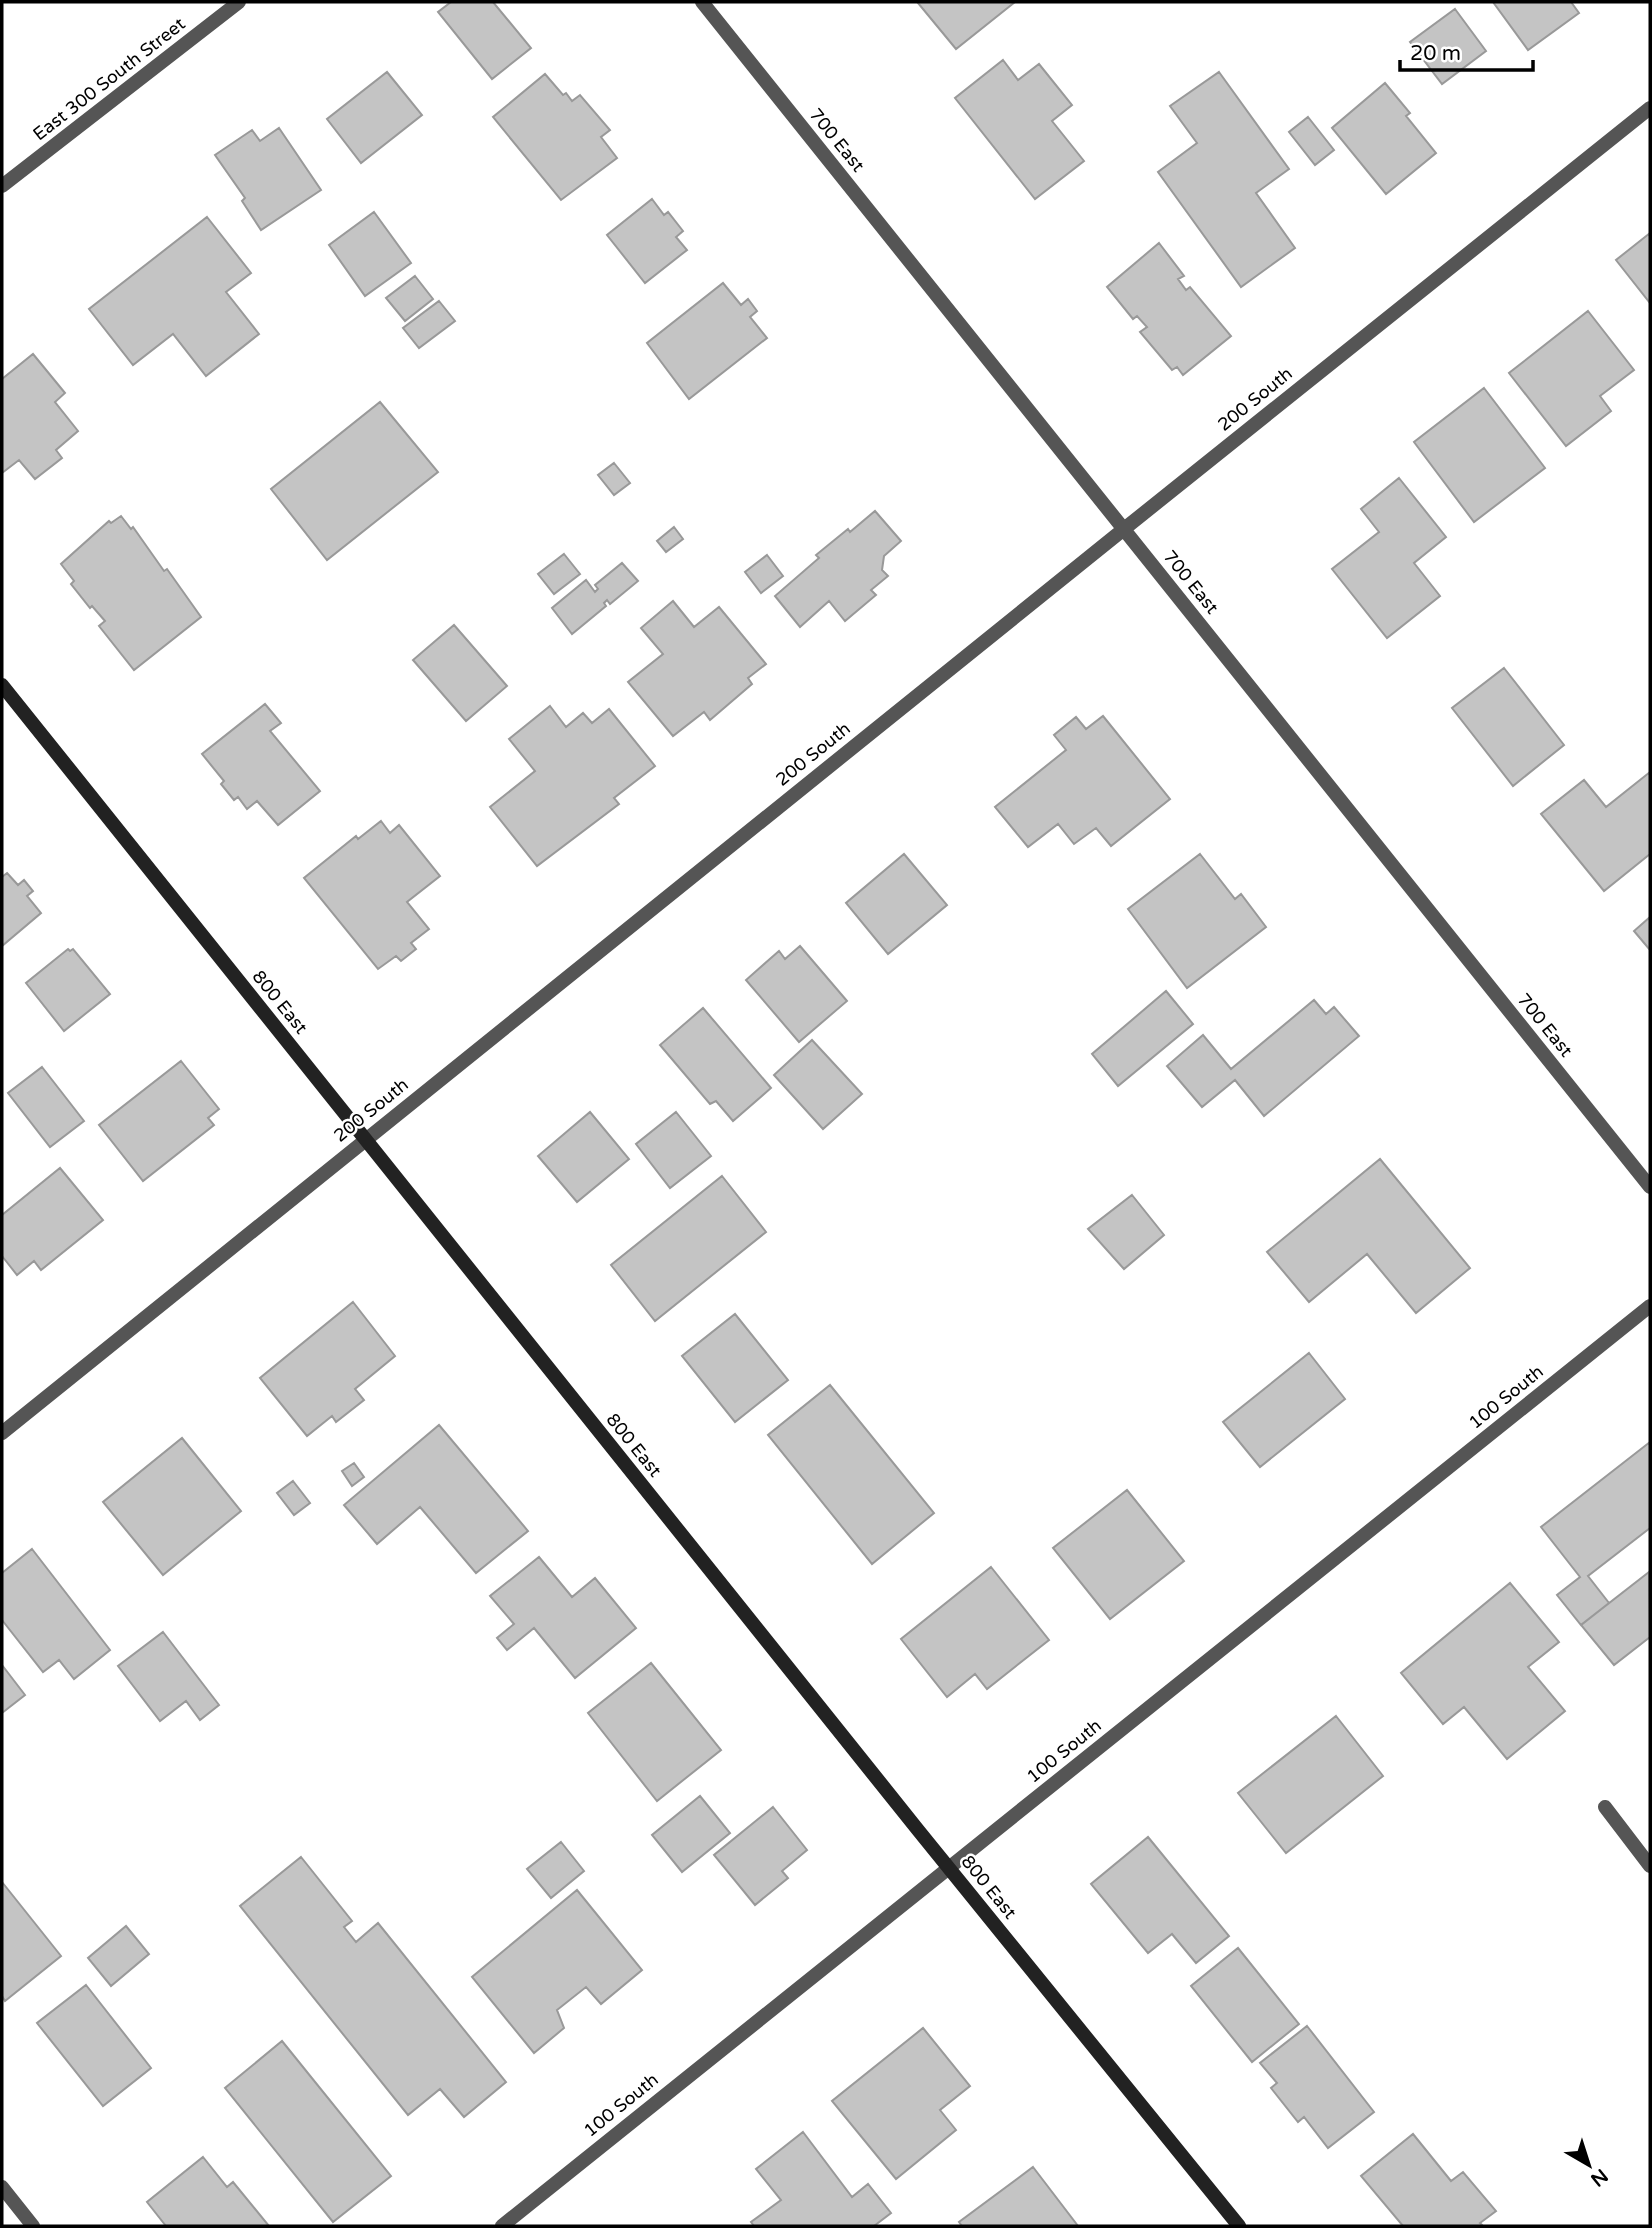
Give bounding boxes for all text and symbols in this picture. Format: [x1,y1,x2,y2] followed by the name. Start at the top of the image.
[28,13,190,145] street label: East 300 South Street
[1400,28,1533,72] scale bar
[1410,41,1461,66] text: 20 m
[805,104,869,176] street label: 700 East
[1213,362,1297,436] street label: 200 South
[1159,546,1223,618] street label: 700 East
[771,717,855,791] street label: 200 South
[248,966,312,1038] street label: 800 East
[1513,989,1577,1061] street label: 700 East
[329,1073,413,1147] street label: 200 South
[1464,1360,1548,1434] street label: 100 South
[602,1409,666,1481] street label: 800 East
[1022,1714,1106,1788] street label: 100 South
[957,1851,1021,1923] street label: 800 East
[579,2068,663,2142] street label: 100 South
[1554,2130,1624,2200] north arrow
[1586,2164,1612,2191] text: N

